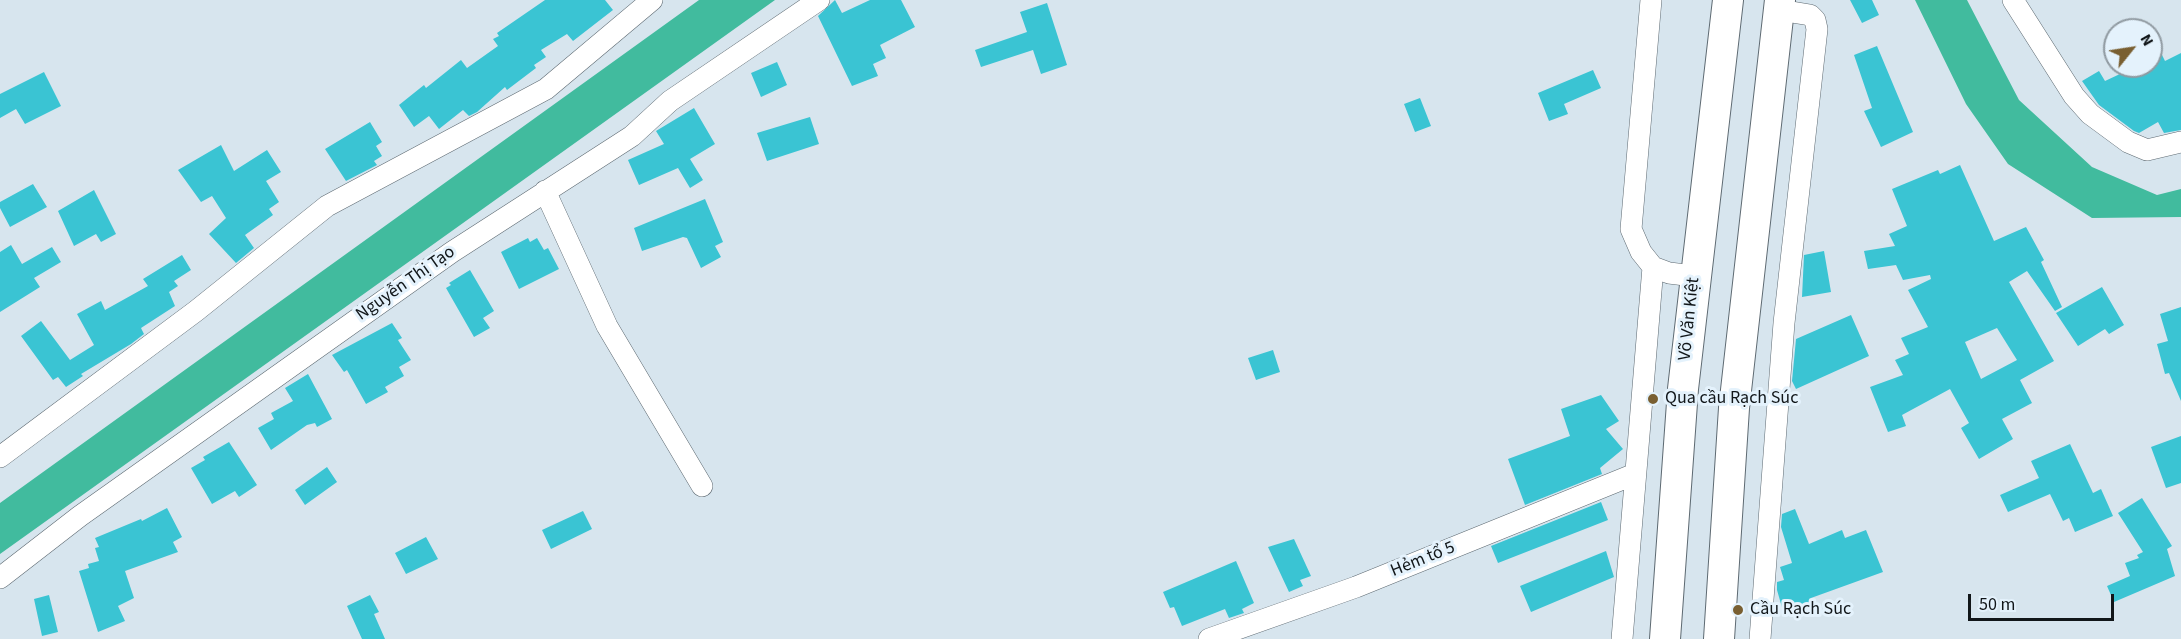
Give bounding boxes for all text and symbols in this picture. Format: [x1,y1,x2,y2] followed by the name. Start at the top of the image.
[2103,18,2163,78] north arrow
[2135,30,2159,50] text: N
[352,242,460,326] street label: Nguyễn Thị Tạo
[1675,276,1705,362] street label: Võ Văn Kiệt
[1665,388,1798,410] place label: Qua cầu Rạch Súc
[1646,392,1660,406] marker: Qua cầu Rạch Súc
[1388,537,1458,583] street label: Hẻm tổ 5
[1971,582,2116,620] scale bar
[1979,592,2015,617] text: 50 m
[1750,599,1851,621] place label: Cầu Rạch Súc
[1731,603,1745,617] marker: Cầu Rạch Súc

